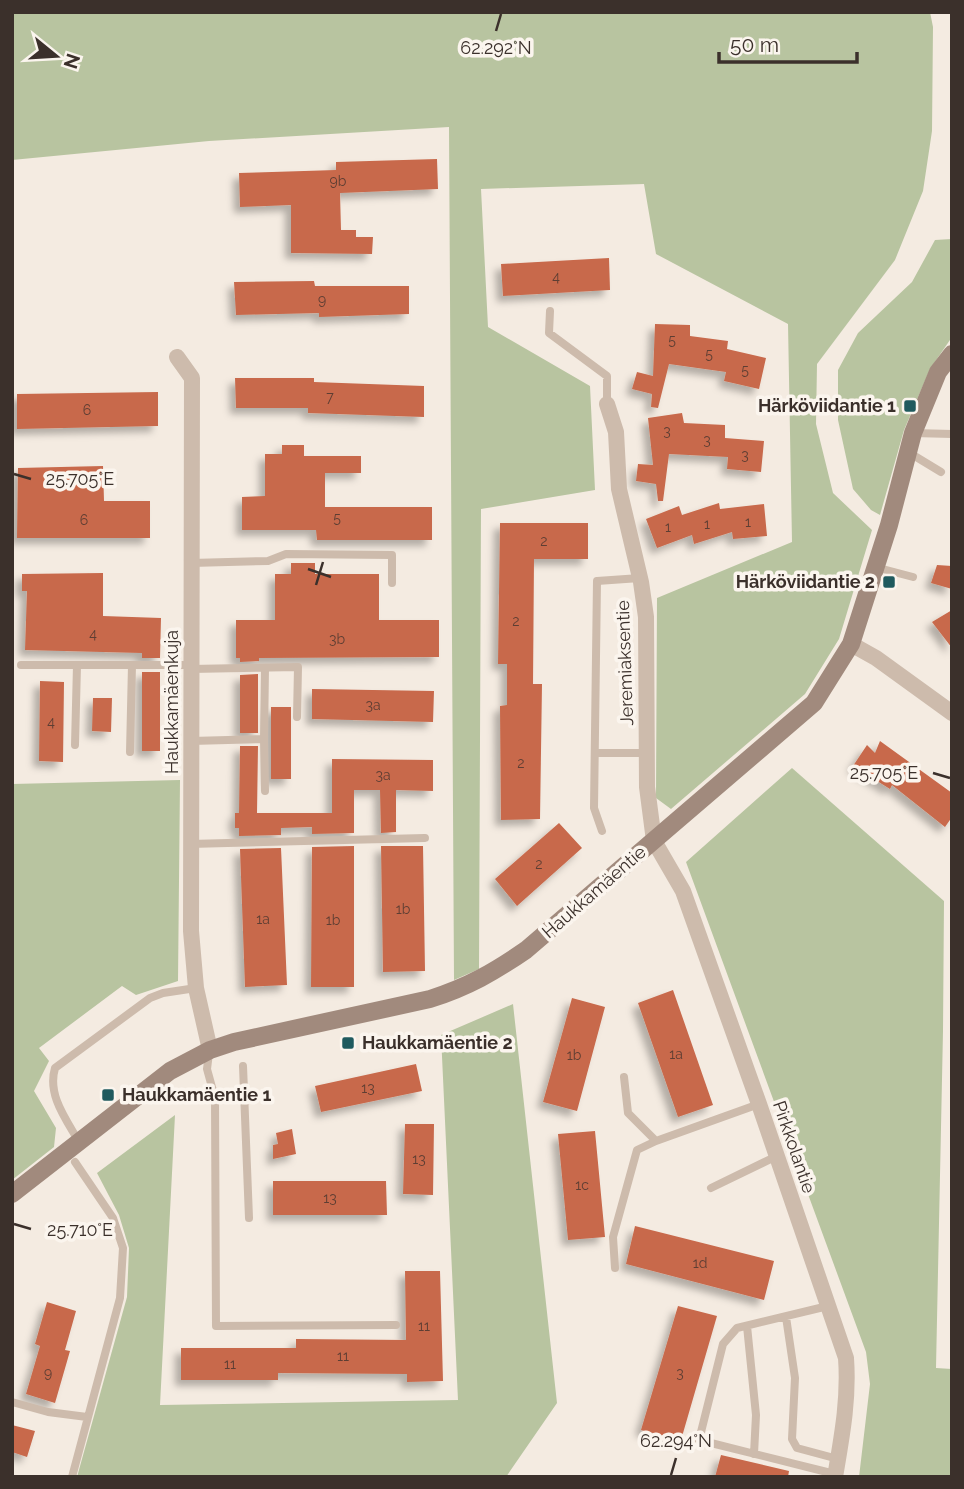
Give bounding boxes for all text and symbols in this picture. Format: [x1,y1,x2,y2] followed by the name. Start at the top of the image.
[21,21,91,91] north arrow
[719,21,857,65] scale bar
[730,32,779,57] text: 50 m
[460,37,532,58] text: 62.292°N
[59,51,85,72] text: N
[330,173,347,189] house number: 9b
[552,269,560,285] house number: 4
[318,292,326,308] house number: 9
[668,332,676,348] house number: 5
[705,346,713,362] house number: 5
[741,362,749,378] house number: 5
[326,389,334,405] house number: 7
[758,395,896,416] place label: Härköviidantie 1
[902,398,918,414] marker: Härköviidantie 1
[83,402,91,418] house number: 6
[663,423,671,439] house number: 3
[703,432,711,448] house number: 3
[741,447,749,463] house number: 3
[46,468,114,489] text: 25.705°E
[333,510,341,526] house number: 5
[80,512,88,528] house number: 6
[745,514,751,530] house number: 1
[704,516,710,532] house number: 1
[665,519,671,535] house number: 1
[540,533,548,549] house number: 2
[736,571,875,592] place label: Härköviidantie 2
[881,574,897,590] marker: Härköviidantie 2
[612,599,637,726] street label: Jeremiaksentie
[512,613,520,629] house number: 2
[89,626,97,642] house number: 4
[161,630,182,774] street label: Haukkamäenkuja
[329,631,345,647] house number: 3b
[365,697,381,713] house number: 3a
[47,714,55,730] house number: 4
[517,755,525,771] house number: 2
[850,762,918,783] text: 25.705°E
[375,767,391,783] house number: 3a
[538,841,650,942] street label: Haukkamäentie
[535,856,543,872] house number: 2
[396,901,411,917] house number: 1b
[256,911,270,927] house number: 1a
[326,912,341,928] house number: 1b
[362,1032,513,1053] place label: Haukkamäentie 2
[340,1035,356,1051] marker: Haukkamäentie 2
[669,1046,683,1062] house number: 1a
[567,1047,582,1063] house number: 1b
[361,1080,375,1096] house number: 13
[122,1084,271,1105] place label: Haukkamäentie 1
[100,1087,116,1103] marker: Haukkamäentie 1
[769,1098,820,1196] street label: Pirkkolantie
[412,1151,426,1167] house number: 13
[575,1177,589,1193] house number: 1c
[323,1190,337,1206] house number: 13
[47,1219,113,1240] text: 25.710°E
[693,1255,707,1271] house number: 1d
[418,1318,430,1334] house number: 11
[337,1348,349,1364] house number: 11
[224,1356,236,1372] house number: 11
[44,1365,52,1381] house number: 9
[676,1365,684,1381] house number: 3
[640,1430,712,1451] text: 62.294°N

